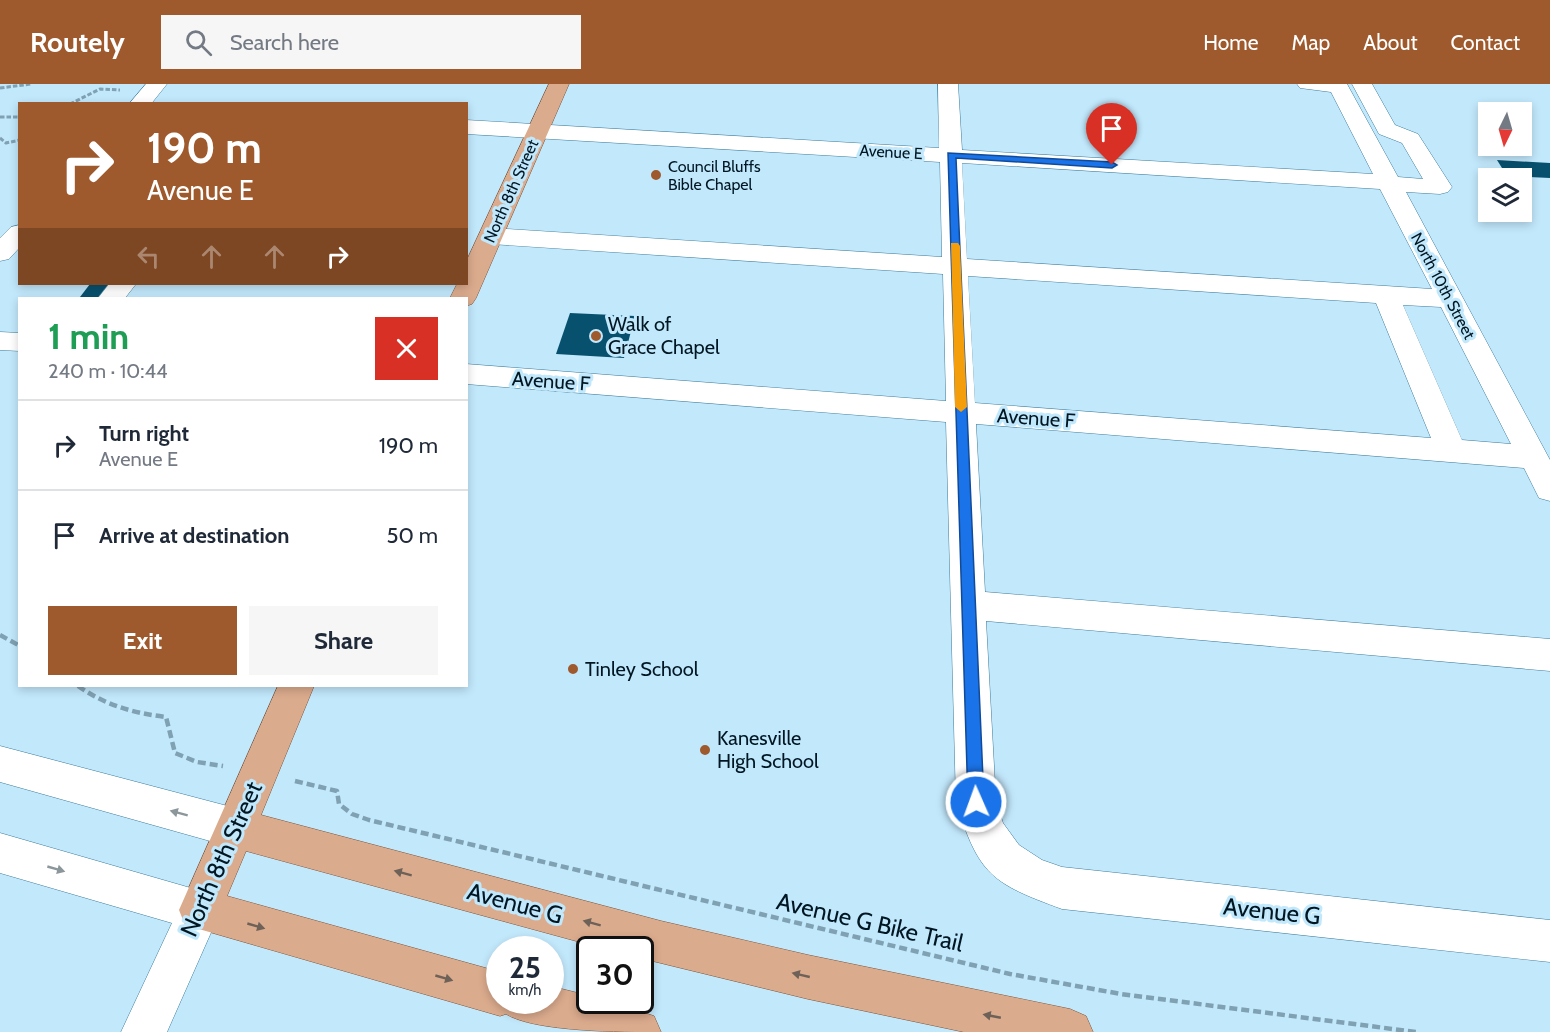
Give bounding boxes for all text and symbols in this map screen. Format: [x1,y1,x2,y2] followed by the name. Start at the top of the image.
[161,15,581,69] search box
[30,25,125,59] text: Routely
[182,26,215,59] icon: search
[230,29,339,56] text: Search here
[1203,30,1259,55] text: Home
[1292,30,1330,55] text: Map
[1363,30,1417,55] text: About
[1450,30,1520,55] text: Contact
[1478,102,1532,156] north arrow
[1478,102,1532,222] map controls
[1086,103,1137,165] pin
[1095,112,1128,145] icon: arrive
[147,122,262,174] text: 190 m
[48,126,126,204] icon: right
[480,136,543,246] street label: North 8th Street
[859,141,923,163] street label: Avenue E
[668,157,761,194] place label: Council Bluffs Bible Chapel
[649,168,663,182] marker: Council Bluffs Bible Chapel
[1478,168,1532,222] button: layers
[147,174,254,207] text: Avenue E
[1407,230,1479,343] street label: North 10th Street
[132,240,165,273] icon: left
[195,240,228,273] icon: ahead
[258,240,291,273] icon: ahead
[321,240,354,273] icon: right
[608,312,720,359] place label: Walk of Grace Chapel
[48,314,129,358] text: 1 min
[375,317,438,380] button: close
[589,329,603,343] marker: Walk of Grace Chapel
[48,359,168,383] text: 240 m · 10:44
[511,366,591,396] street label: Avenue F
[996,403,1076,433] street label: Avenue F
[99,420,189,447] text: Turn right
[48,429,81,462] icon: right
[379,432,438,459] text: 190 m
[99,447,178,471] text: Avenue E
[48,519,81,552] icon: arrive
[99,522,289,549] text: Arrive at destination
[386,522,438,549] text: 50 m
[48,606,237,675] button: Exit
[249,606,438,675] button: Share
[585,657,699,681] place label: Tinley School
[566,662,580,676] marker: Tinley School
[717,726,819,773] place label: Kanesville High School
[698,743,712,757] marker: Kanesville High School
[944,770,1008,834] position arrow
[174,777,268,941] street label: North 8th Street
[170,807,188,817] one-way arrow
[47,865,65,874] one-way arrow
[394,868,412,877] one-way arrow
[464,876,566,930] street label: Avenue G
[774,886,966,958] street label: Avenue G Bike Trail
[1222,891,1322,931] street label: Avenue G
[583,918,601,928] one-way arrow
[247,921,265,931] one-way arrow
[576,936,654,1014] speed limit sign: 30
[509,949,541,986] text: 25
[792,970,811,980] one-way arrow
[434,974,453,984] one-way arrow
[509,981,541,999] text: km/h
[982,1011,1001,1020] one-way arrow

